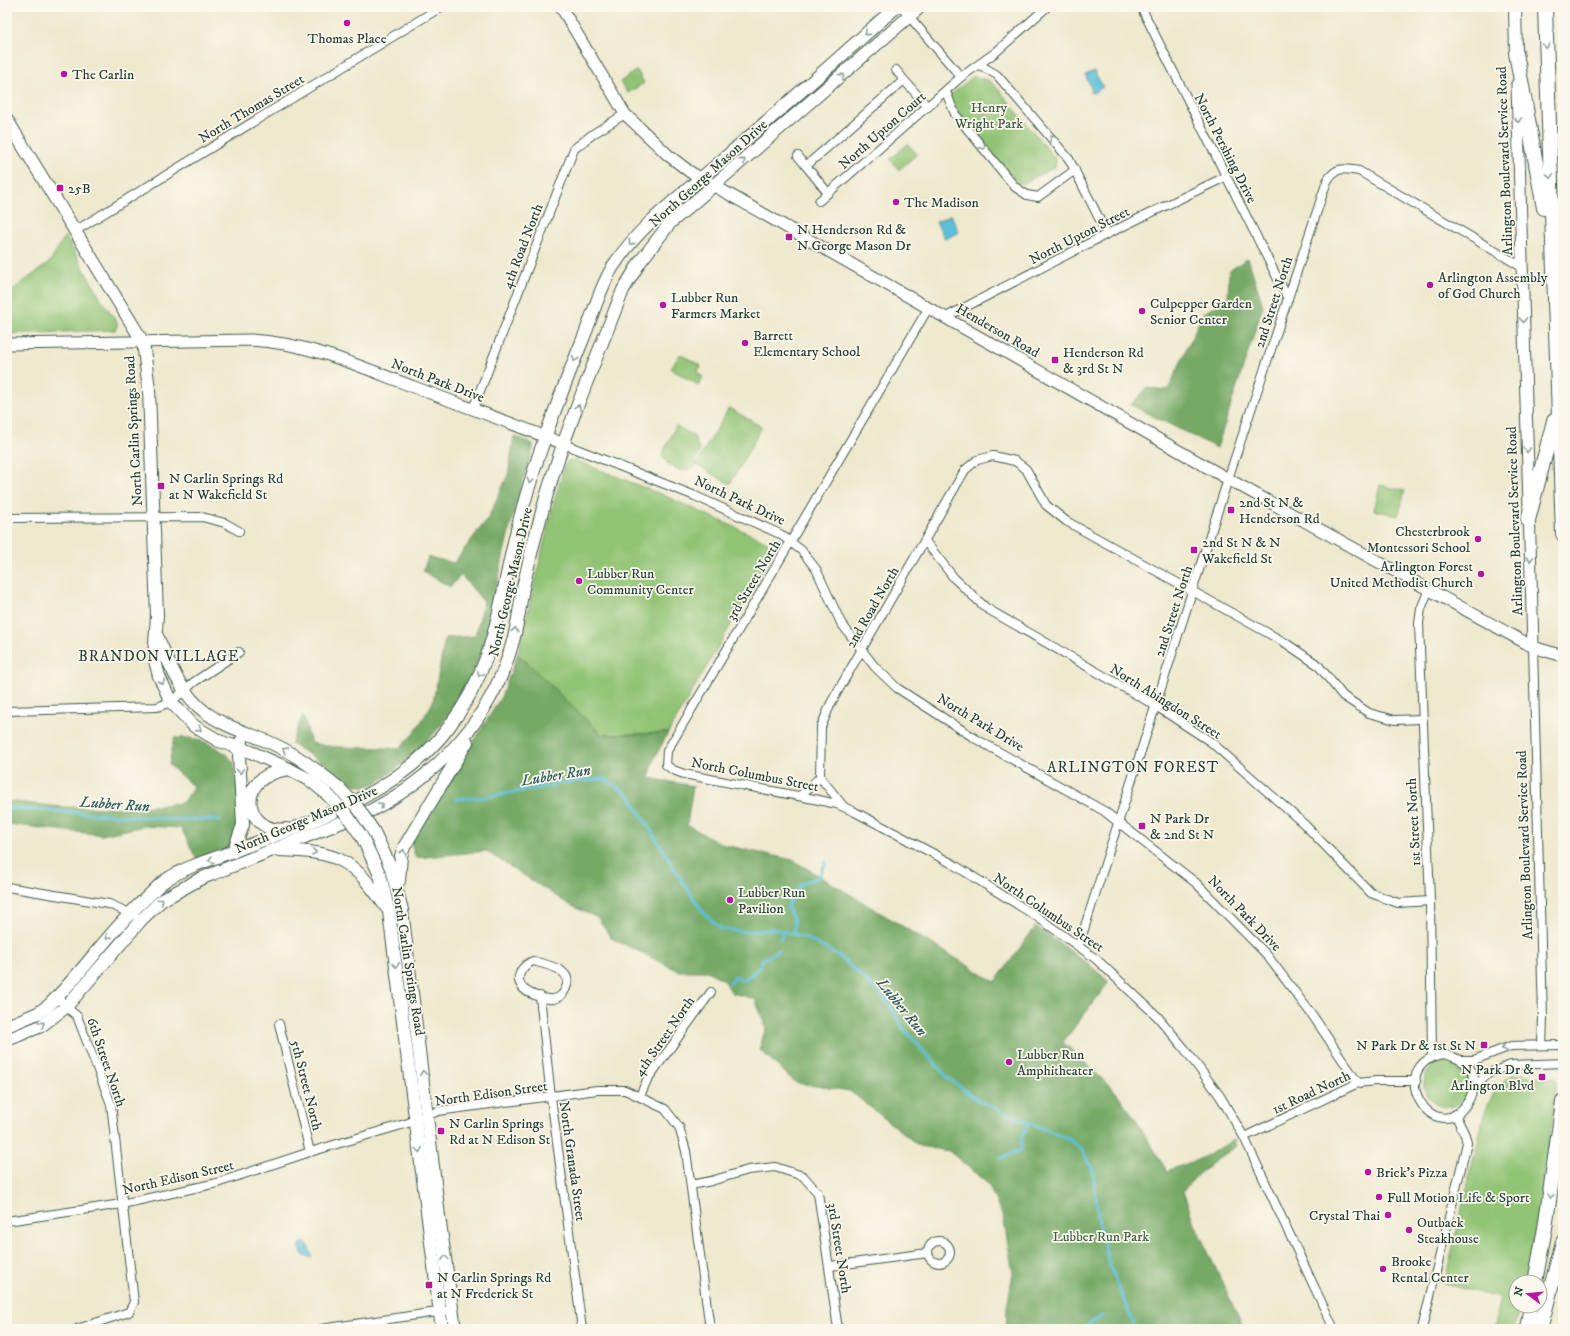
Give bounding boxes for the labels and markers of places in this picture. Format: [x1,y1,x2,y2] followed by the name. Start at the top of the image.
[342,18,352,28] marker: Thomas Place
[308,30,387,48] place label: Thomas Place
[72,66,135,84] place label: The Carlin
[59,69,69,79] marker: The Carlin
[68,180,91,198] place label: 25B
[55,183,65,193] marker: 25B
[904,194,980,212] place label: The Madison
[891,197,901,207] marker: The Madison
[797,221,912,255] place label: N Henderson Rd & N George Mason Dr
[784,232,794,242] marker: N Henderson Rd & N George Mason Dr
[1438,269,1548,303] place label: Arlington Assembly of God Church
[1425,280,1435,290] marker: Arlington Assembly of God Church
[671,289,761,323] place label: Lubber Run Farmers Market
[1150,295,1253,329] place label: Culpepper Garden Senior Center
[658,300,668,310] marker: Lubber Run Farmers Market
[1137,306,1147,316] marker: Culpepper Garden Senior Center
[753,327,861,361] place label: Barrett Elementary School
[740,338,750,348] marker: Barrett Elementary School
[1063,344,1144,378] place label: Henderson Rd & 3rd St N
[1050,355,1060,365] marker: Henderson Rd & 3rd St N
[169,470,283,504] place label: N Carlin Springs Rd at N Wakefield St
[156,481,166,491] marker: N Carlin Springs Rd at N Wakefield St
[1239,494,1320,528] place label: 2nd St N & Henderson Rd
[1226,505,1236,515] marker: 2nd St N & Henderson Rd
[1367,523,1471,557] place label: Chesterbrook Montessori School
[1201,534,1281,568] place label: 2nd St N & N Wakefield St
[1473,534,1483,544] marker: Chesterbrook Montessori School
[1189,545,1199,555] marker: 2nd St N & N Wakefield St
[1330,558,1474,592] place label: Arlington Forest United Methodist Church
[587,565,694,599] place label: Lubber Run Community Center
[1476,569,1486,579] marker: Arlington Forest United Methodist Church
[574,576,584,586] marker: Lubber Run Community Center
[1150,810,1215,844] place label: N Park Dr & 2nd St N
[1137,821,1147,831] marker: N Park Dr & 2nd St N
[738,884,806,918] place label: Lubber Run Pavilion
[725,895,735,905] marker: Lubber Run Pavilion
[1356,1037,1477,1055] place label: N Park Dr & 1st St N
[1479,1040,1489,1050] marker: N Park Dr & 1st St N
[1017,1046,1094,1080] place label: Lubber Run Amphitheater
[1004,1057,1014,1067] marker: Lubber Run Amphitheater
[1450,1061,1534,1095] place label: N Park Dr & Arlington Blvd
[1537,1072,1547,1082] marker: N Park Dr & Arlington Blvd
[449,1115,551,1149] place label: N Carlin Springs Rd at N Edison St
[436,1126,446,1136] marker: N Carlin Springs Rd at N Edison St
[1376,1164,1447,1182] place label: Brick's Pizza
[1363,1167,1373,1177] marker: Brick's Pizza
[1387,1189,1530,1207] place label: Full Motion Life & Sport
[1374,1192,1384,1202] marker: Full Motion Life & Sport
[1309,1207,1380,1225] place label: Crystal Thai
[1383,1210,1393,1220] marker: Crystal Thai
[1417,1214,1479,1248] place label: Outback Steakhouse
[1404,1225,1414,1235] marker: Outback Steakhouse
[1391,1253,1470,1287] place label: Brooke Rental Center
[1378,1264,1388,1274] marker: Brooke Rental Center
[437,1269,551,1303] place label: N Carlin Springs Rd at N Frederick St
[424,1280,434,1290] marker: N Carlin Springs Rd at N Frederick St

